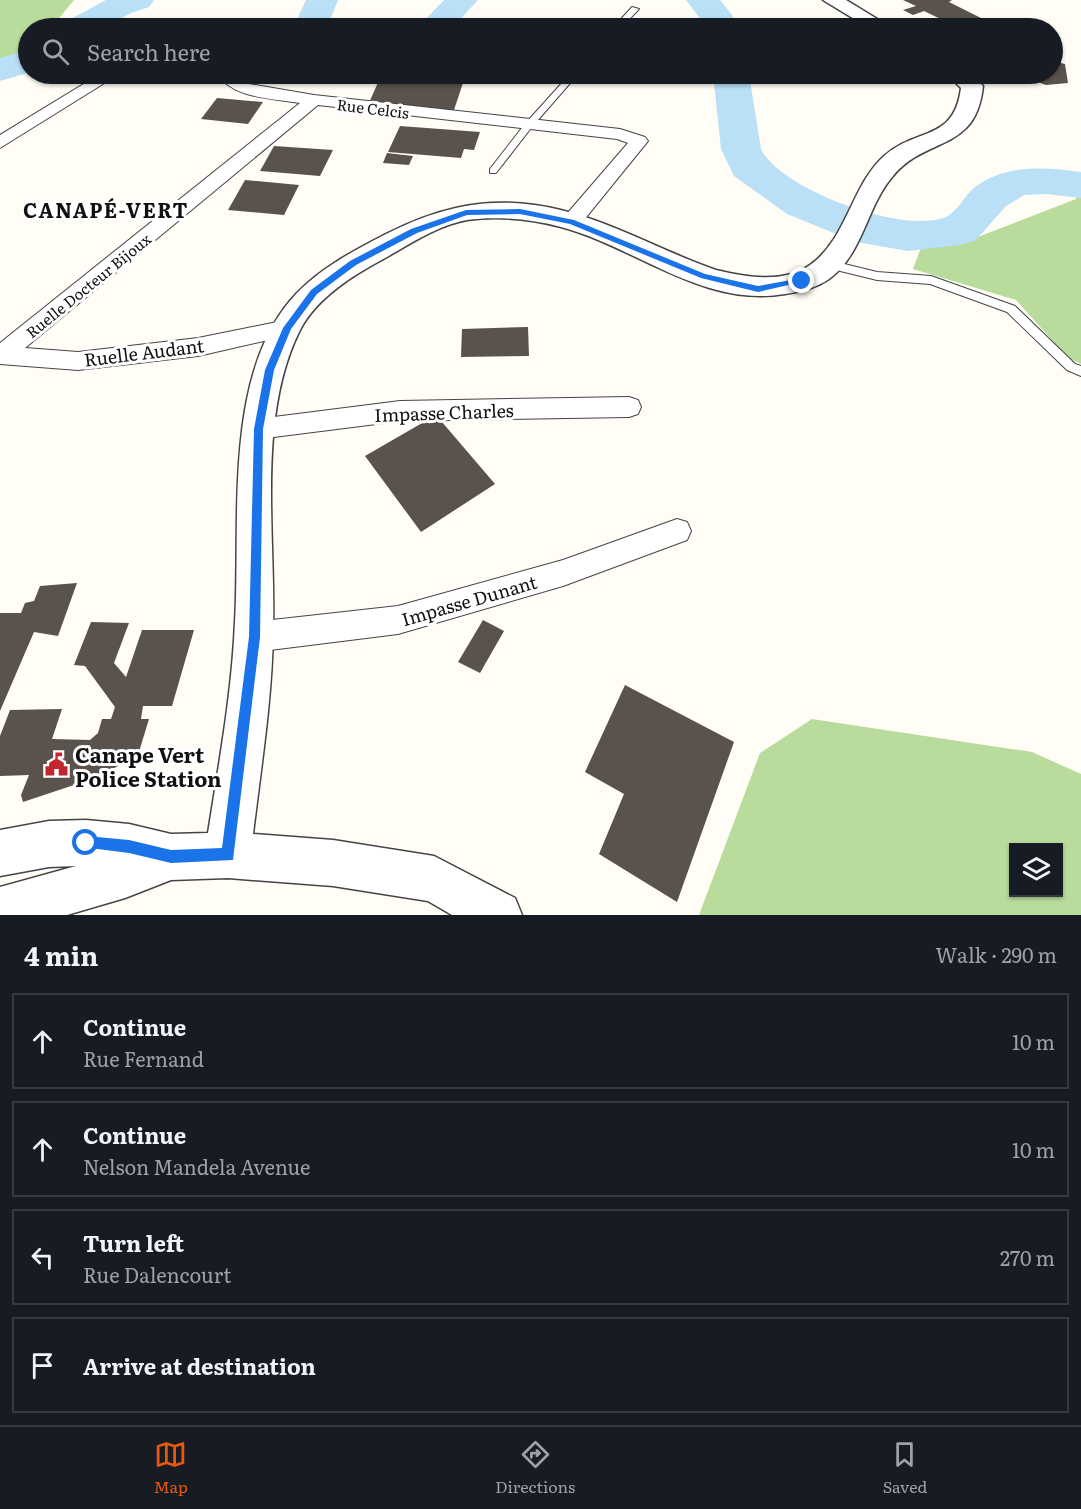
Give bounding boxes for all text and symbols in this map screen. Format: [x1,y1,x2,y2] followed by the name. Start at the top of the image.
[18,18,1063,84] search box
[39,35,72,68] icon: search
[87,35,210,68] text: Search here
[336,92,411,124] street label: Rue Celcis
[23,194,189,224] district label: CANAPÉ-VERT
[20,227,156,343] street label: Ruelle Docteur Bijoux
[788,267,814,293] route end
[82,331,206,373] street label: Ruelle Audant
[374,396,514,428] street label: Impasse Charles
[398,568,541,632] street label: Impasse Dunant
[75,738,222,793] place label: Canape Vert Police Station
[44,752,70,778] public building icon: Canape Vert Police Station
[72,829,98,855] route start
[1009,843,1063,897] map controls
[1009,843,1063,897] button: layers
[24,935,98,974] text: 4 min
[936,939,1057,969] text: Walk · 290 m
[83,1010,186,1043] text: Continue
[26,1025,59,1058] icon: ahead
[1012,1026,1055,1056] text: 10 m
[83,1043,204,1073] text: Rue Fernand
[83,1118,186,1151] text: Continue
[26,1133,59,1166] icon: ahead
[1012,1134,1055,1164] text: 10 m
[83,1151,310,1181] text: Nelson Mandela Avenue
[83,1226,184,1259] text: Turn left
[26,1241,59,1274] icon: left
[1000,1242,1055,1272] text: 270 m
[83,1259,231,1289] text: Rue Dalencourt
[26,1349,59,1382] icon: arrive
[83,1349,316,1382] text: Arrive at destination
[154,1438,188,1498] tab: Map
[495,1438,575,1498] tab: Directions
[883,1438,927,1498] tab: Saved

